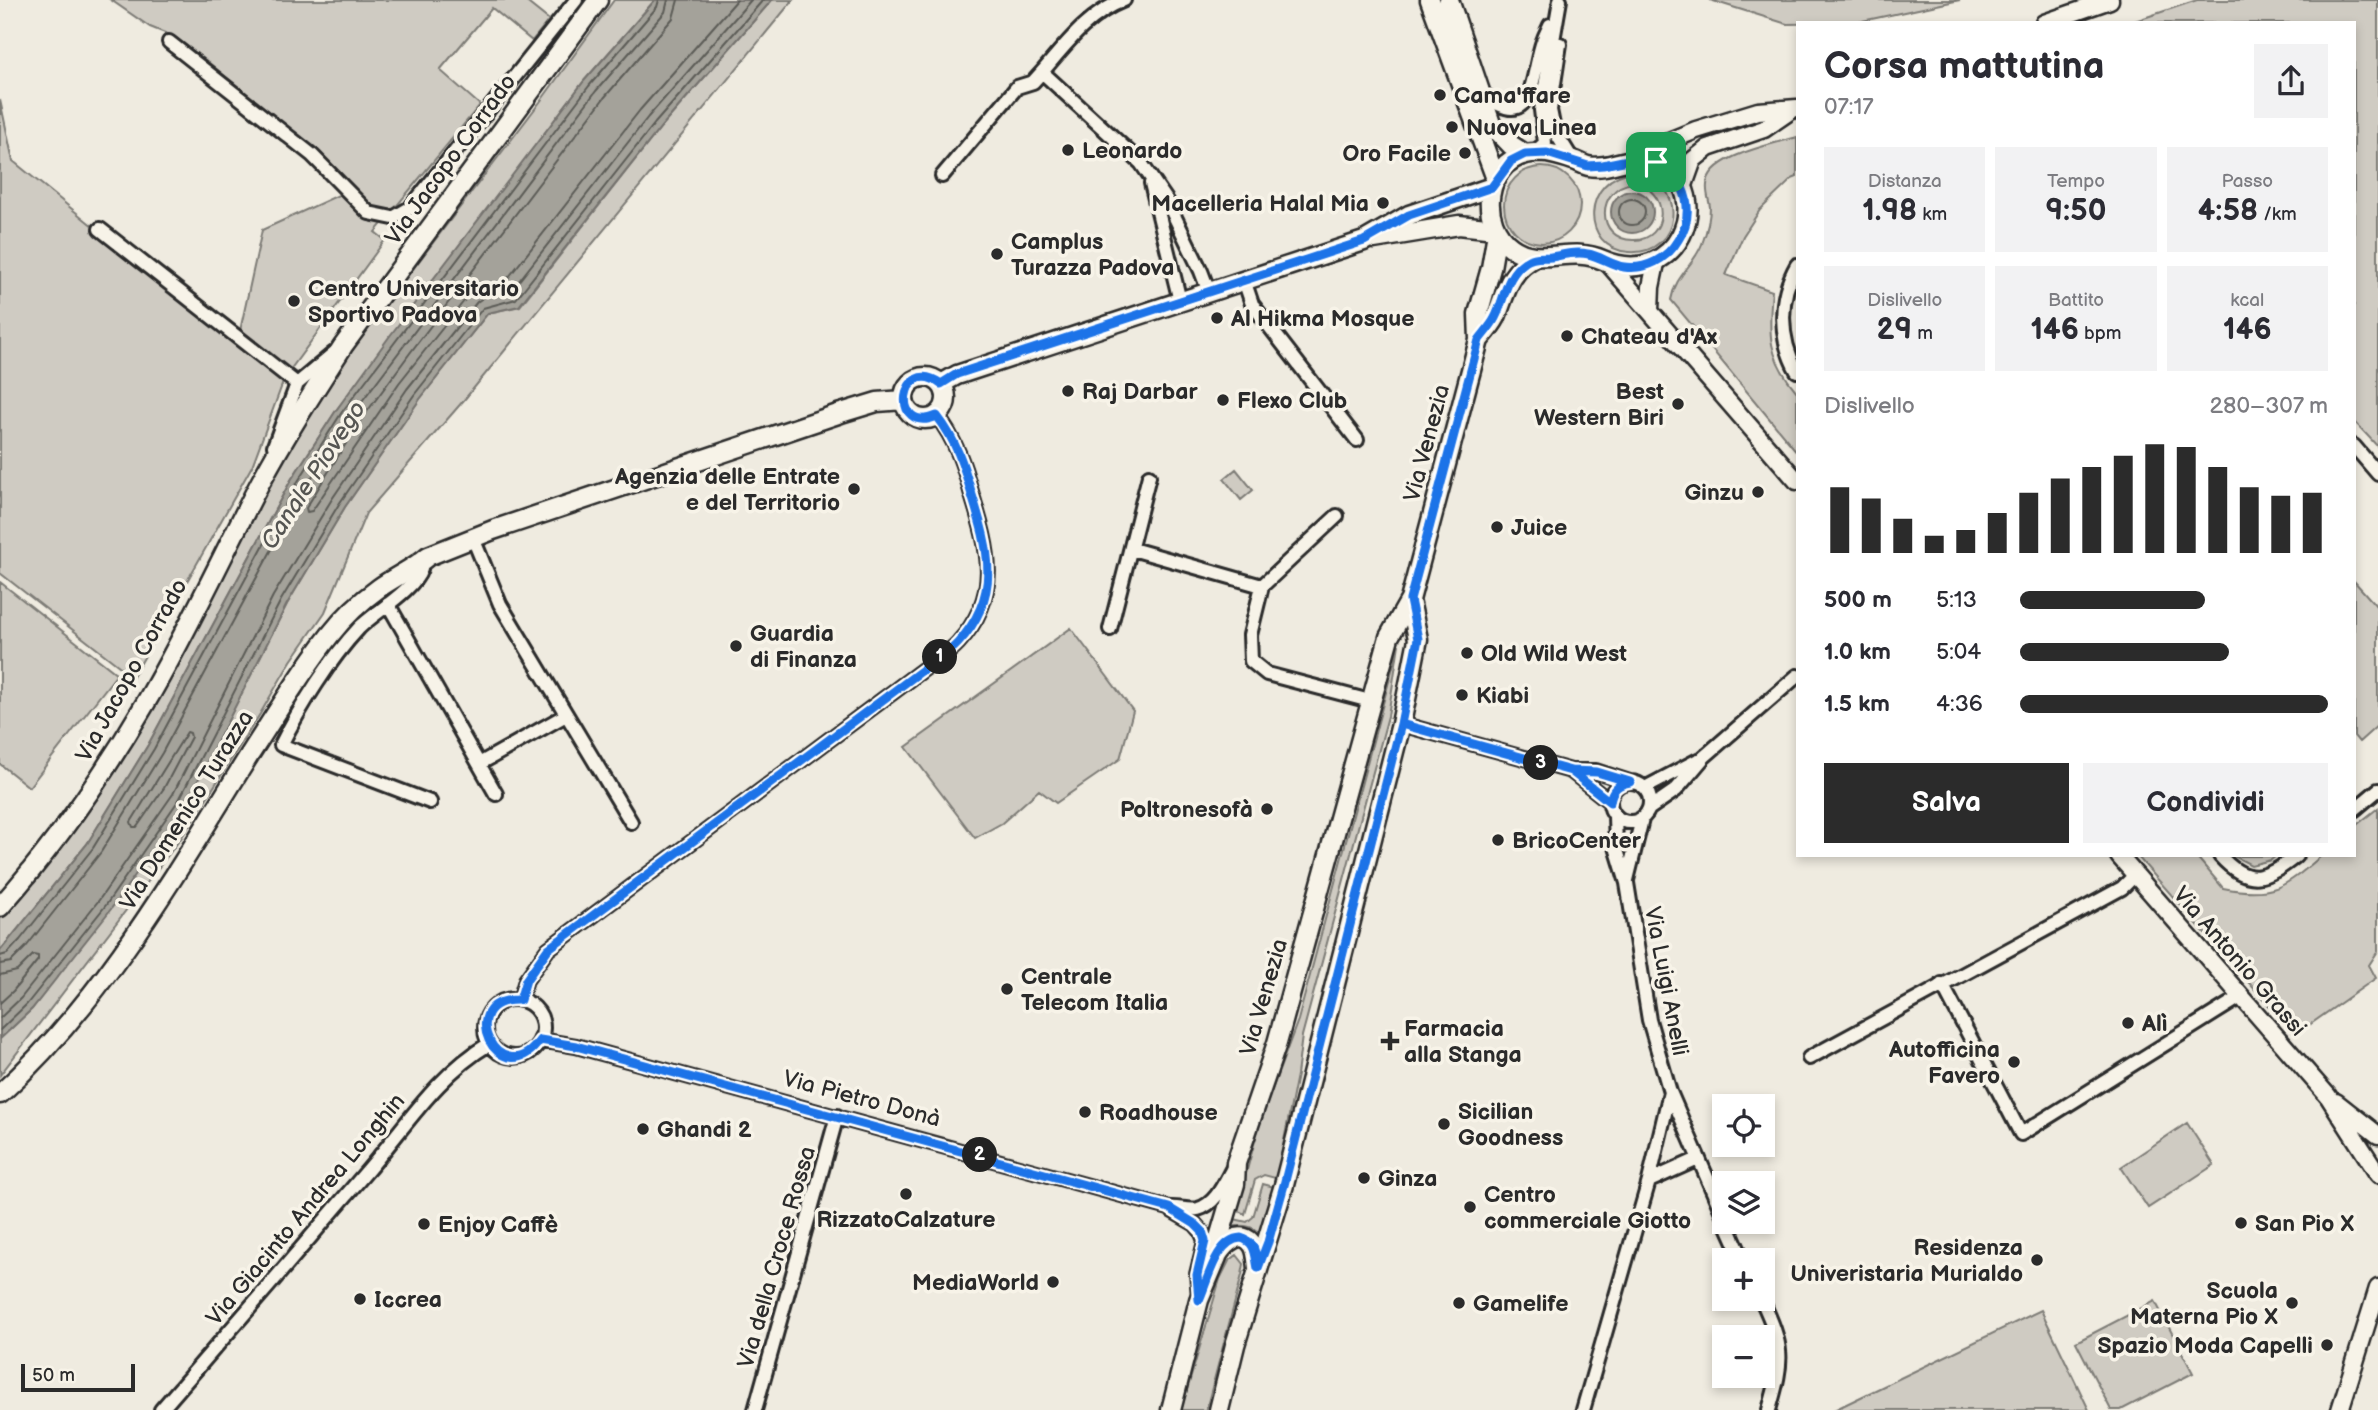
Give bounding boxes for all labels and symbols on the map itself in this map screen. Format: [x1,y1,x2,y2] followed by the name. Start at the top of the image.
[379,68,522,251] street label: Via Jacopo Corrado
[1454,82,1571,110] place label: Cama'ffare
[1432,87,1448,103] marker: Cama'ffare
[1466,114,1597,142] place label: Nuova Linea
[1444,119,1460,135] marker: Nuova Linea
[1626,132,1686,192] pin
[1082,137,1182,165] place label: Leonardo
[1343,140,1451,168] place label: Oro Facile
[1060,142,1076,158] marker: Leonardo
[1457,145,1473,161] marker: Oro Facile
[1151,190,1369,218] place label: Macelleria Halal Mia
[1375,195,1391,211] marker: Macelleria Halal Mia
[1011,228,1175,282] place label: Camplus Turazza Padova
[989,246,1005,262] marker: Camplus Turazza Padova
[308,275,519,329] place label: Centro Universitario Sportivo Padova
[286,293,302,309] marker: Centro Universitario Sportivo Padova
[1230,305,1414,333] place label: Al Hikma Mosque
[1209,310,1225,326] marker: Al Hikma Mosque
[1581,323,1718,351] place label: Chateau d'Ax
[1559,328,1575,344] marker: Chateau d'Ax
[1082,378,1198,406] place label: Raj Darbar
[1534,378,1664,432] place label: Best Western Biri
[1398,382,1456,505] street label: Via Venezia
[1060,383,1076,399] marker: Raj Darbar
[1237,387,1348,415] place label: Flexo Club
[1215,392,1231,408] marker: Flexo Club
[255,396,372,555] water label: Canale Piovego
[1670,396,1686,412] marker: Best Western Biri
[614,463,840,517] place label: Agenzia delle Entrate e del Territorio
[1684,479,1744,507] place label: Ginzu
[846,481,862,497] marker: Agenzia delle Entrate e del Territorio
[1750,484,1766,500] marker: Ginzu
[1511,514,1567,542] place label: Juice
[1489,519,1505,535] marker: Juice
[70,574,194,767] street label: Via Jacopo Corrado
[750,620,857,674] place label: Guardia di Finanza
[728,638,744,654] marker: Guardia di Finanza
[922,640,958,674] pin: 1
[1481,640,1627,668] place label: Old Wild West
[1459,645,1475,661] marker: Old Wild West
[1476,682,1529,710] place label: Kiabi
[1454,687,1470,703] marker: Kiabi
[114,705,260,916] street label: Via Domenico Turazza
[1524,746,1558,780] pin: 3
[1120,796,1253,824] place label: Poltronesofà
[1259,801,1275,817] marker: Poltronesofà
[1512,827,1642,855] place label: BricoCenter
[1490,832,1506,848] marker: BricoCenter
[2167,881,2312,1042] street label: Via Antonio Grassi
[1638,904,1694,1058] street label: Via Luigi Anelli
[1234,936,1294,1059] street label: Via Venezia
[1021,963,1168,1017] place label: Centrale Telecom Italia
[999,981,1015,997] marker: Centrale Telecom Italia
[2141,1010,2168,1038] place label: Alì
[1404,1015,1522,1069] place label: Farmacia alla Stanga
[2120,1015,2136,1031] marker: Alì
[1382,1033,1398,1049] marker: Farmacia alla Stanga
[1888,1036,2000,1090] place label: Autofficina Favero
[2006,1054,2022,1070] marker: Autofficina Favero
[780,1064,944,1133] street label: Via Pietro Donà
[200,1088,411,1331] street label: Via Giacinto Andrea Longhin
[1458,1098,1563,1152] place label: Sicilian Goodness
[1099,1099,1218,1127] place label: Roadhouse
[1077,1104,1093,1120] marker: Roadhouse
[657,1116,752,1144] place label: Ghandi 2
[1436,1116,1452,1132] marker: Sicilian Goodness
[635,1121,651,1137] marker: Ghandi 2
[962,1138,998,1172] pin: 2
[732,1143,822,1371] street label: Via della Croce Rossa
[1378,1165,1437,1193] place label: Ginza
[1356,1170,1372,1186] marker: Ginza
[1484,1181,1691,1235] place label: Centro commerciale Giotto
[898,1186,914,1202] marker: RizzatoCalzature
[1462,1199,1478,1215] marker: Centro commerciale Giotto
[817,1206,995,1234] place label: RizzatoCalzature
[2255,1210,2355,1238] place label: San Pio X
[438,1211,559,1239] place label: Enjoy Caffè
[2233,1215,2249,1231] marker: San Pio X
[416,1216,432,1232] marker: Enjoy Caffè
[1790,1234,2023,1288] place label: Residenza Univeristaria Murialdo
[2029,1252,2045,1268] marker: Residenza Univeristaria Murialdo
[912,1269,1039,1297] place label: MediaWorld
[1045,1274,1061,1290] marker: MediaWorld
[2130,1277,2278,1331] place label: Scuola Materna Pio X
[374,1286,442,1314] place label: Iccrea
[1473,1290,1569,1318] place label: Gamelife
[352,1291,368,1307] marker: Iccrea
[1451,1295,1467,1311] marker: Gamelife
[2284,1295,2300,1311] marker: Scuola Materna Pio X
[2097,1332,2313,1360] place label: Spazio Moda Capelli
[2319,1337,2335,1353] marker: Spazio Moda Capelli
[21,1361,135,1393] scale bar

